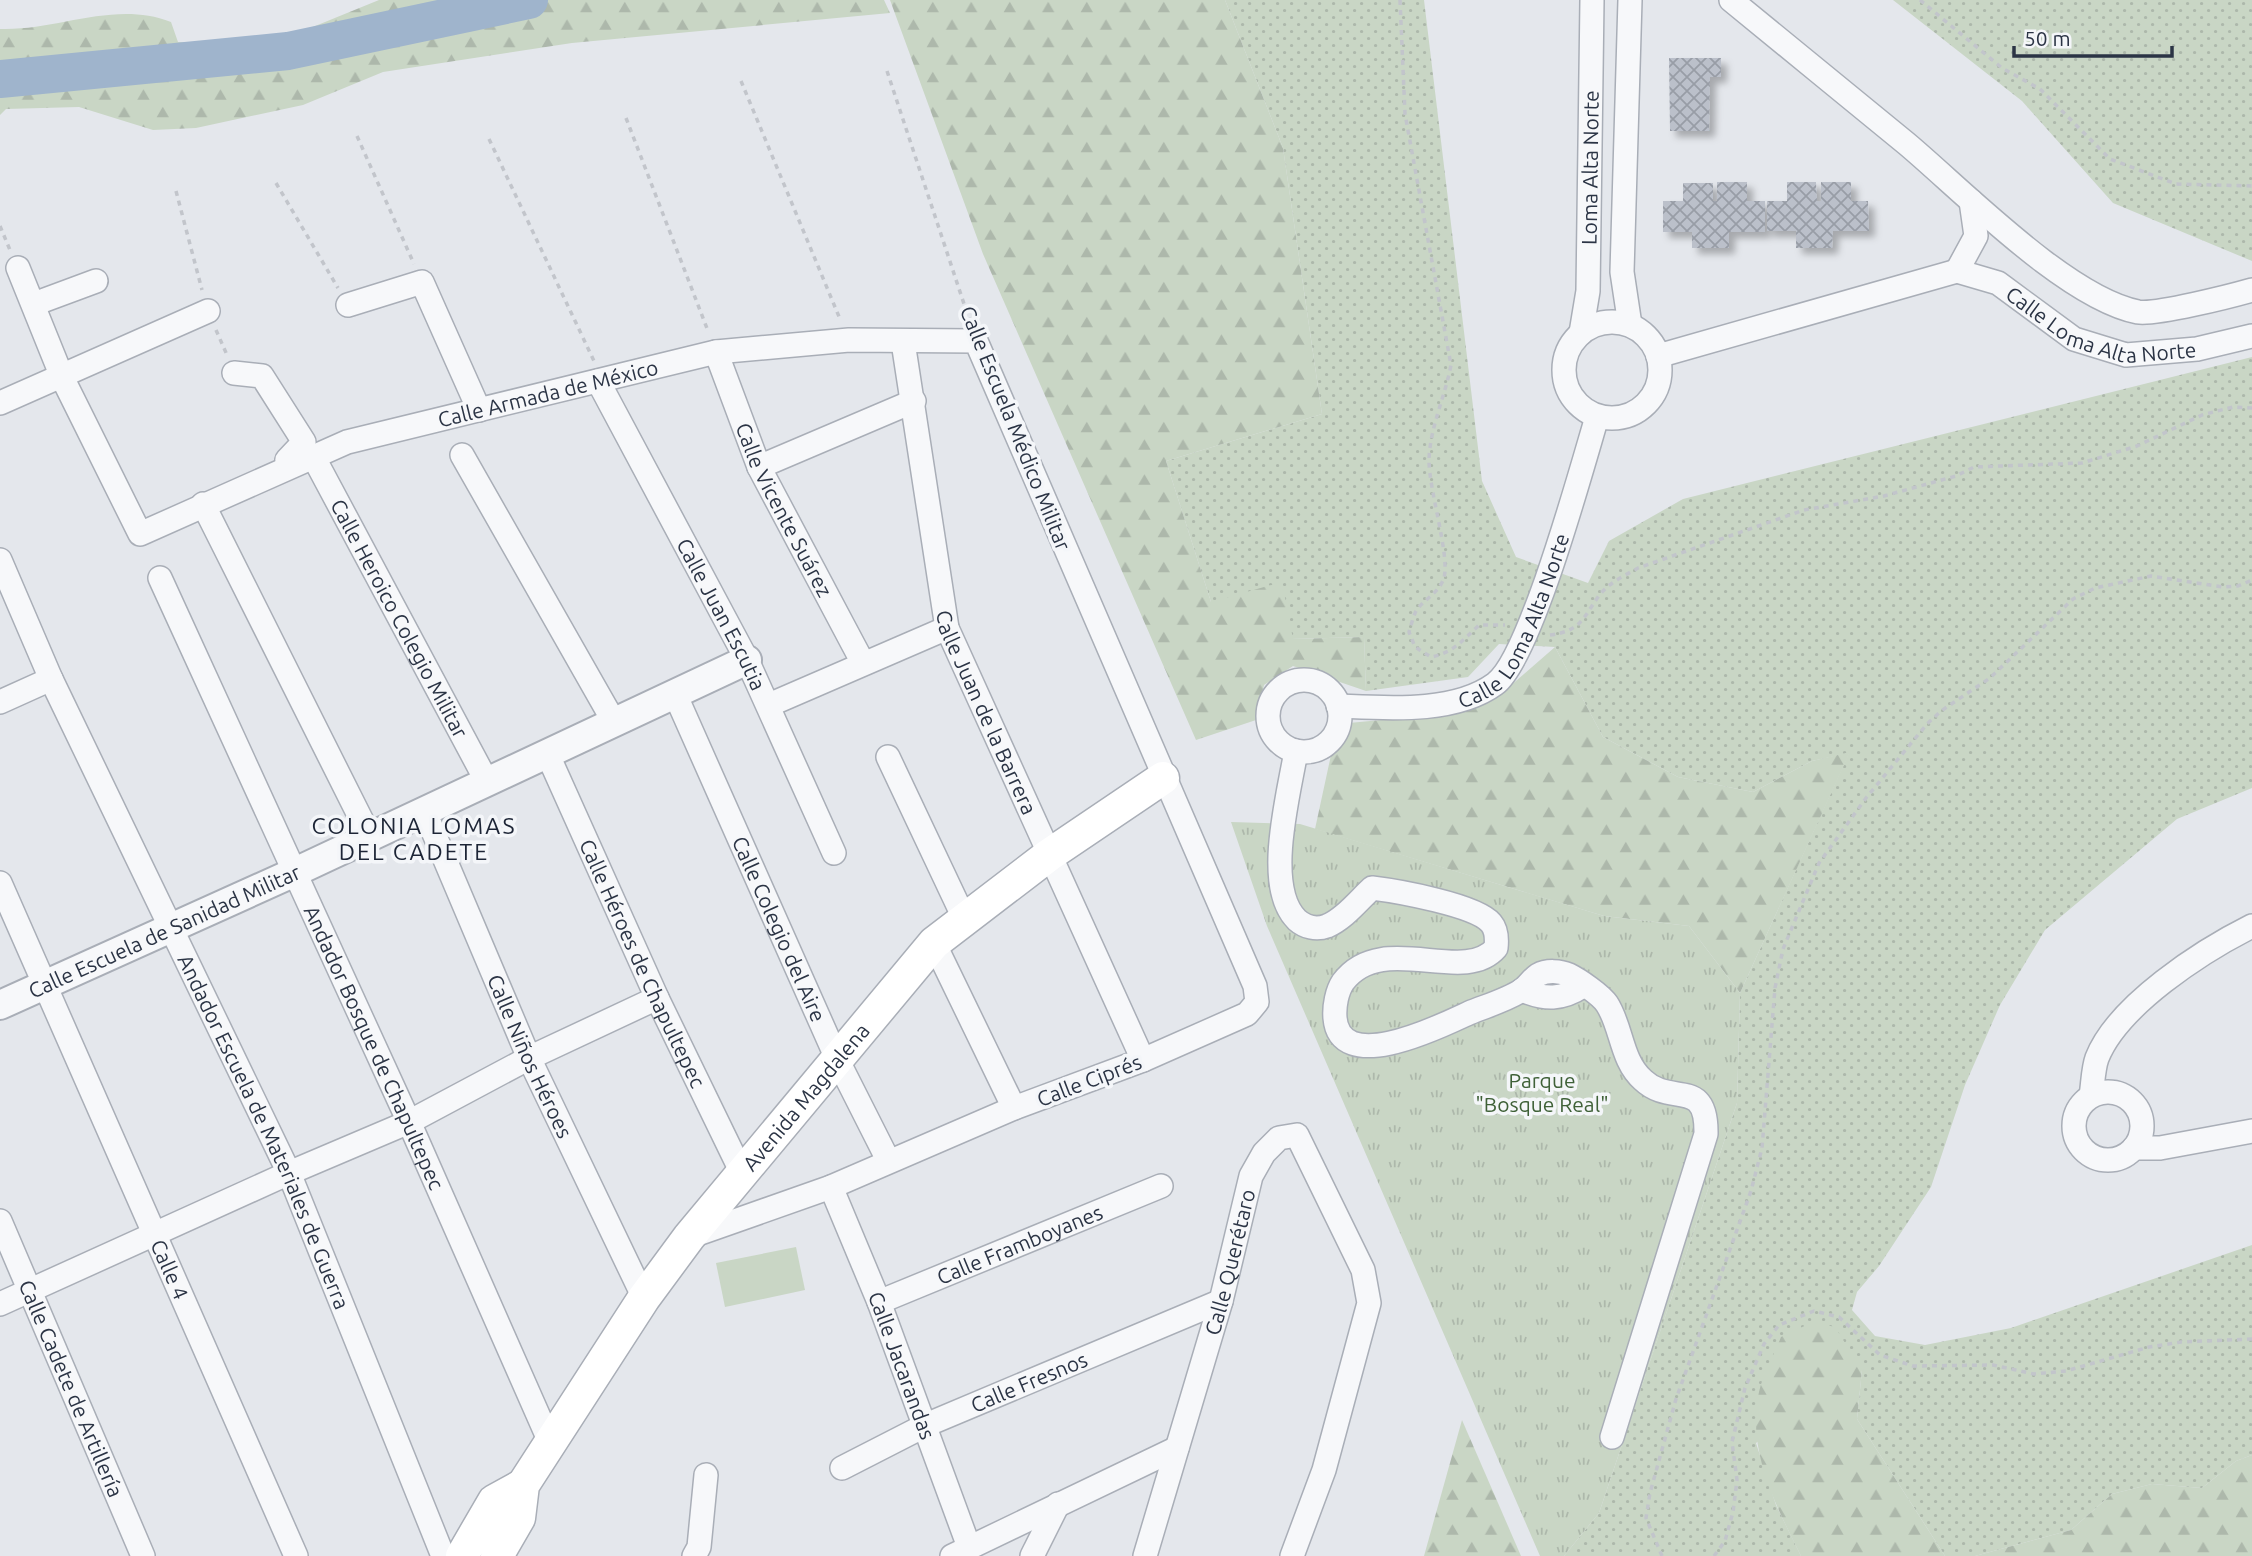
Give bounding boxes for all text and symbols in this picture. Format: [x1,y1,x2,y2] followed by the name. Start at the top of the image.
[2014,14,2172,58] scale bar
[2024,26,2071,50] text: 50 m
[1577,90,1603,245] street label: Loma Alta Norte
[2002,281,2197,367] street label: Calle Loma Alta Norte
[956,302,1076,554] street label: Calle Escuela Médico Militar
[435,355,660,431] street label: Calle Armada de México
[732,419,837,601] street label: Calle Vicente Suárez
[326,495,473,742] street label: Calle Heroico Colegio Militar
[1455,530,1573,712] street label: Calle Loma Alta Norte
[672,534,771,694] street label: Calle Juan Escutia
[932,608,1042,818] street label: Calle Juan de la Barrera
[311,813,517,864] district label: COLONIA LOMAS DEL CADETE
[728,833,831,1025] street label: Calle Colegio del Aire
[575,835,711,1091] street label: Calle Héroes de Chapultepec
[25,859,304,1003] street label: Calle Escuela de Sanidad Militar
[299,902,449,1193] street label: Andador Bosque de Chapultepec
[173,950,354,1313] street label: Andador Escuela de Materiales de Guerra
[483,971,577,1142] street label: Calle Niños Héroes
[737,1018,874,1175] street label: Avenida Magdalena
[1033,1049,1145,1111] street label: Calle Ciprés
[1475,1068,1609,1116] park label: Parque "Bosque Real"
[1200,1187,1259,1338] street label: Calle Querétaro
[933,1199,1106,1289] street label: Calle Framboyanes
[146,1236,194,1303] street label: Calle 4
[15,1276,128,1501] street label: Calle Cadete de Artillería
[864,1288,940,1442] street label: Calle Jacarandas
[967,1347,1091,1417] street label: Calle Fresnos

